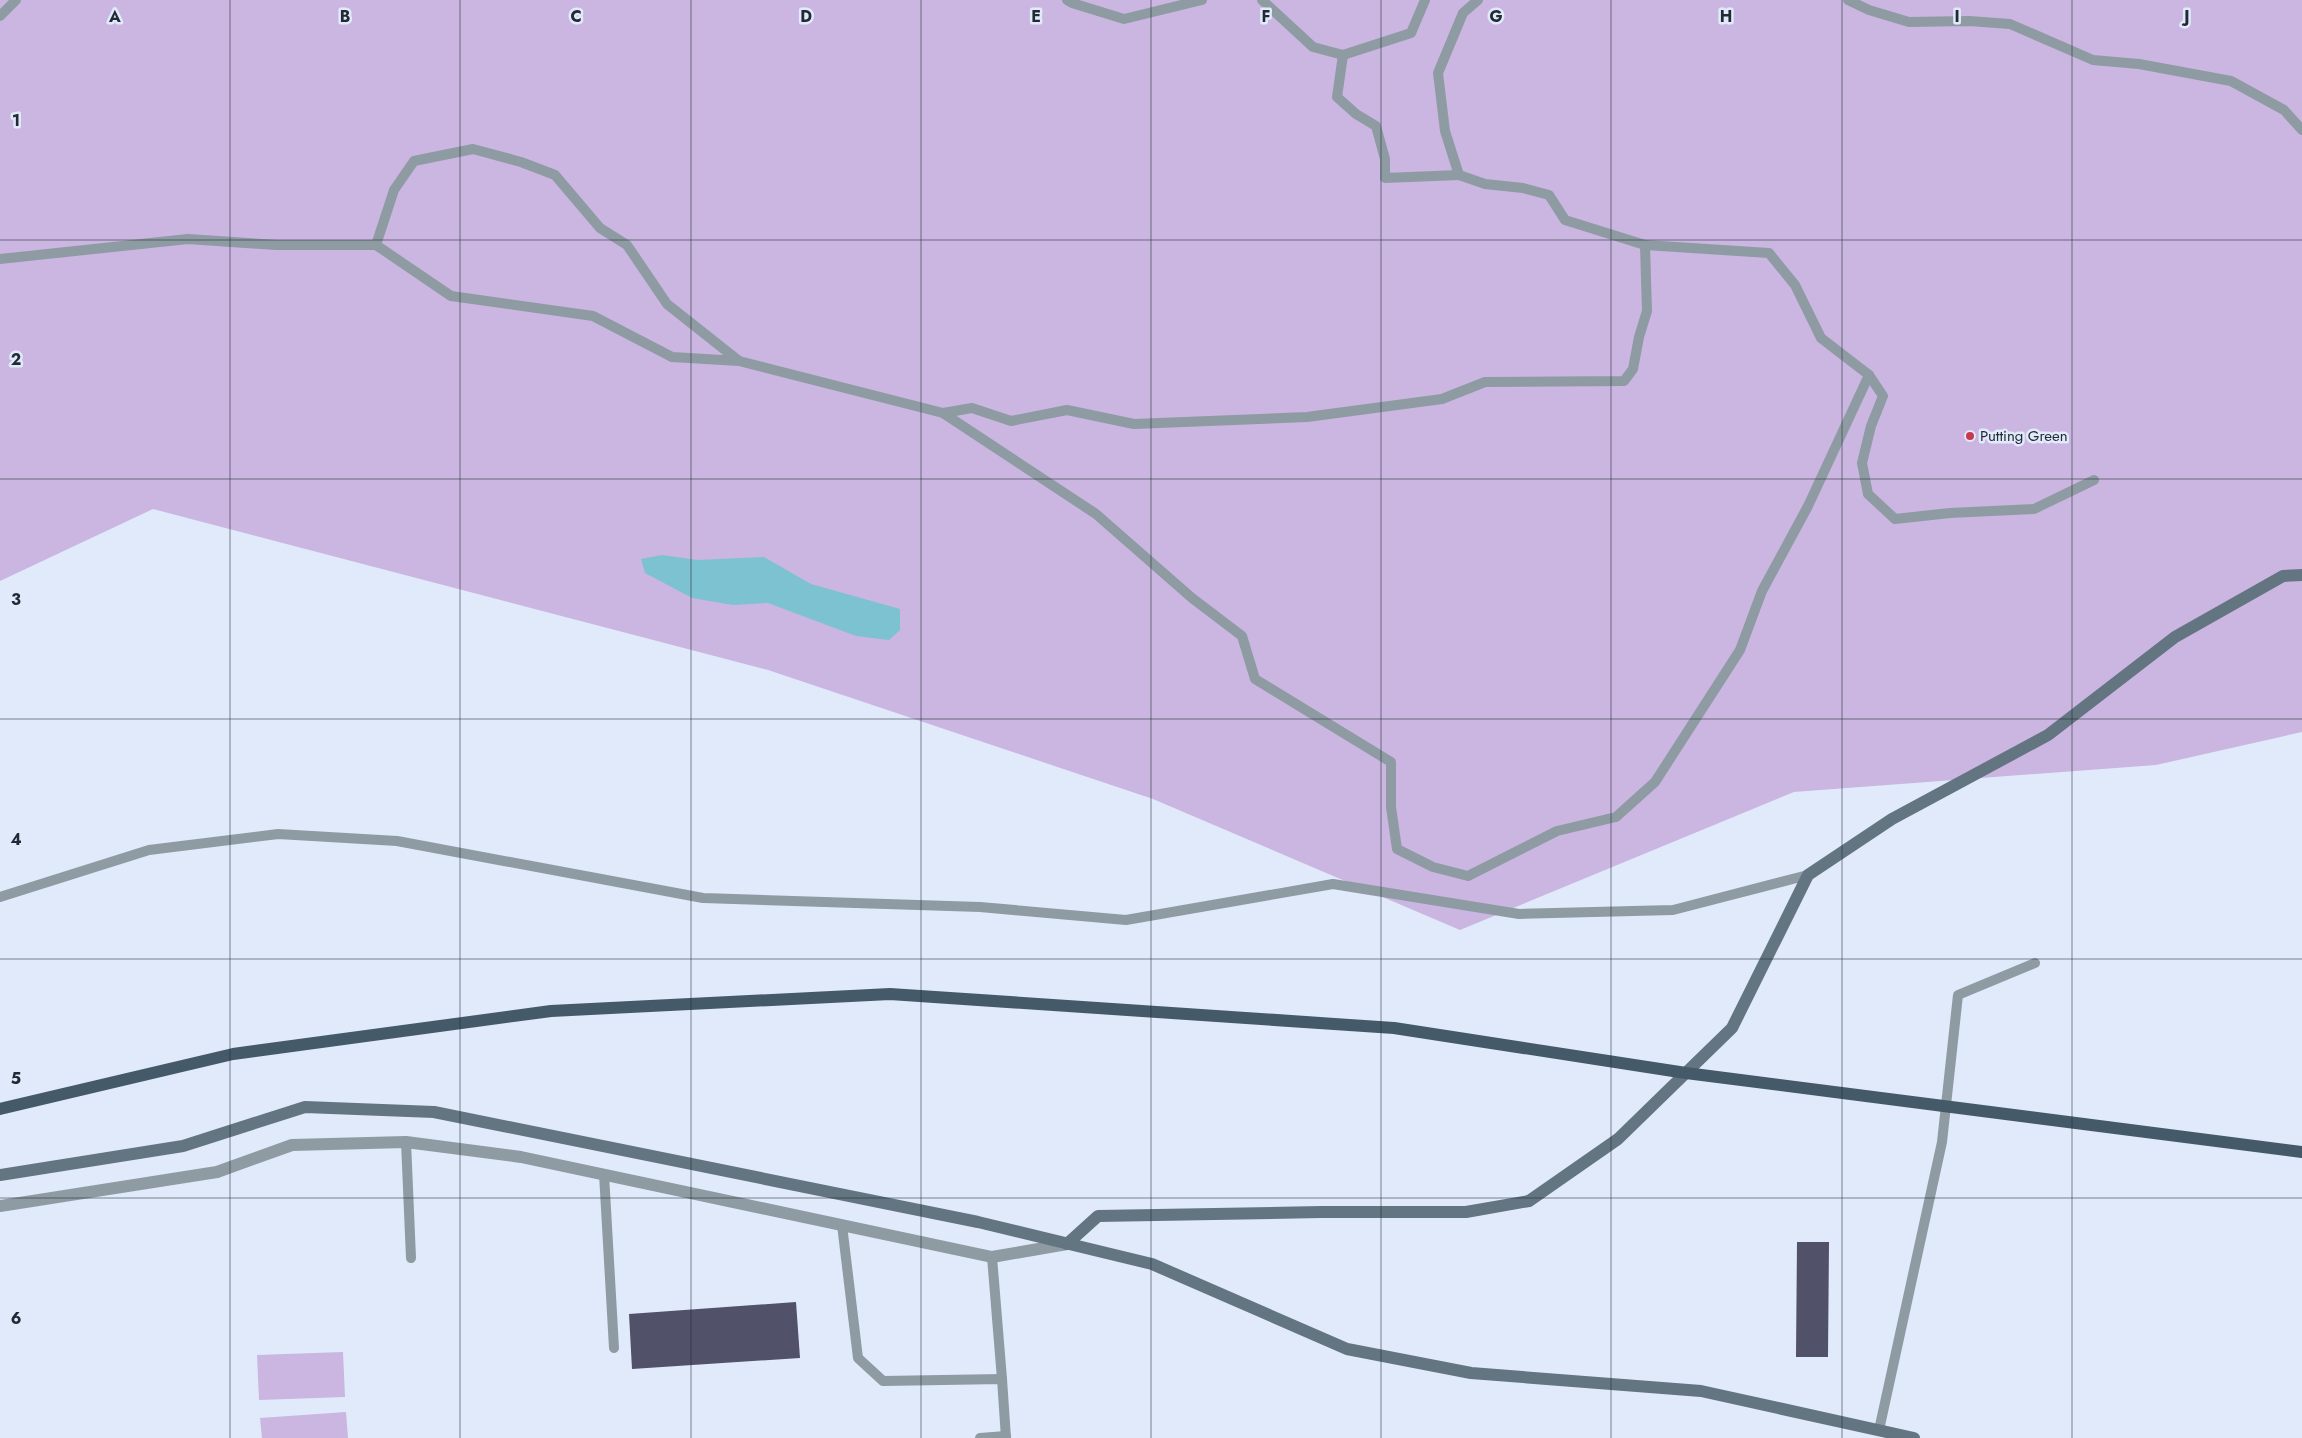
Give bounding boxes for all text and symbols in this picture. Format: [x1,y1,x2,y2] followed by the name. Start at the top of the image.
[108,5,121,28] text: A
[340,5,350,28] text: B
[570,5,582,28] text: C
[800,5,812,28] text: D
[1031,5,1041,28] text: E
[1262,5,1270,28] text: F
[1489,5,1503,28] text: G
[1720,5,1732,28] text: H
[1954,5,1960,28] text: I
[2181,5,2190,28] text: J
[12,109,20,132] text: 1
[11,348,21,371] text: 2
[1980,425,2068,447] place label: Putting Green
[1964,430,1976,442] marker: Putting Green
[11,588,21,611] text: 3
[10,828,22,851] text: 4
[11,1067,21,1090] text: 5
[11,1307,21,1330] text: 6

